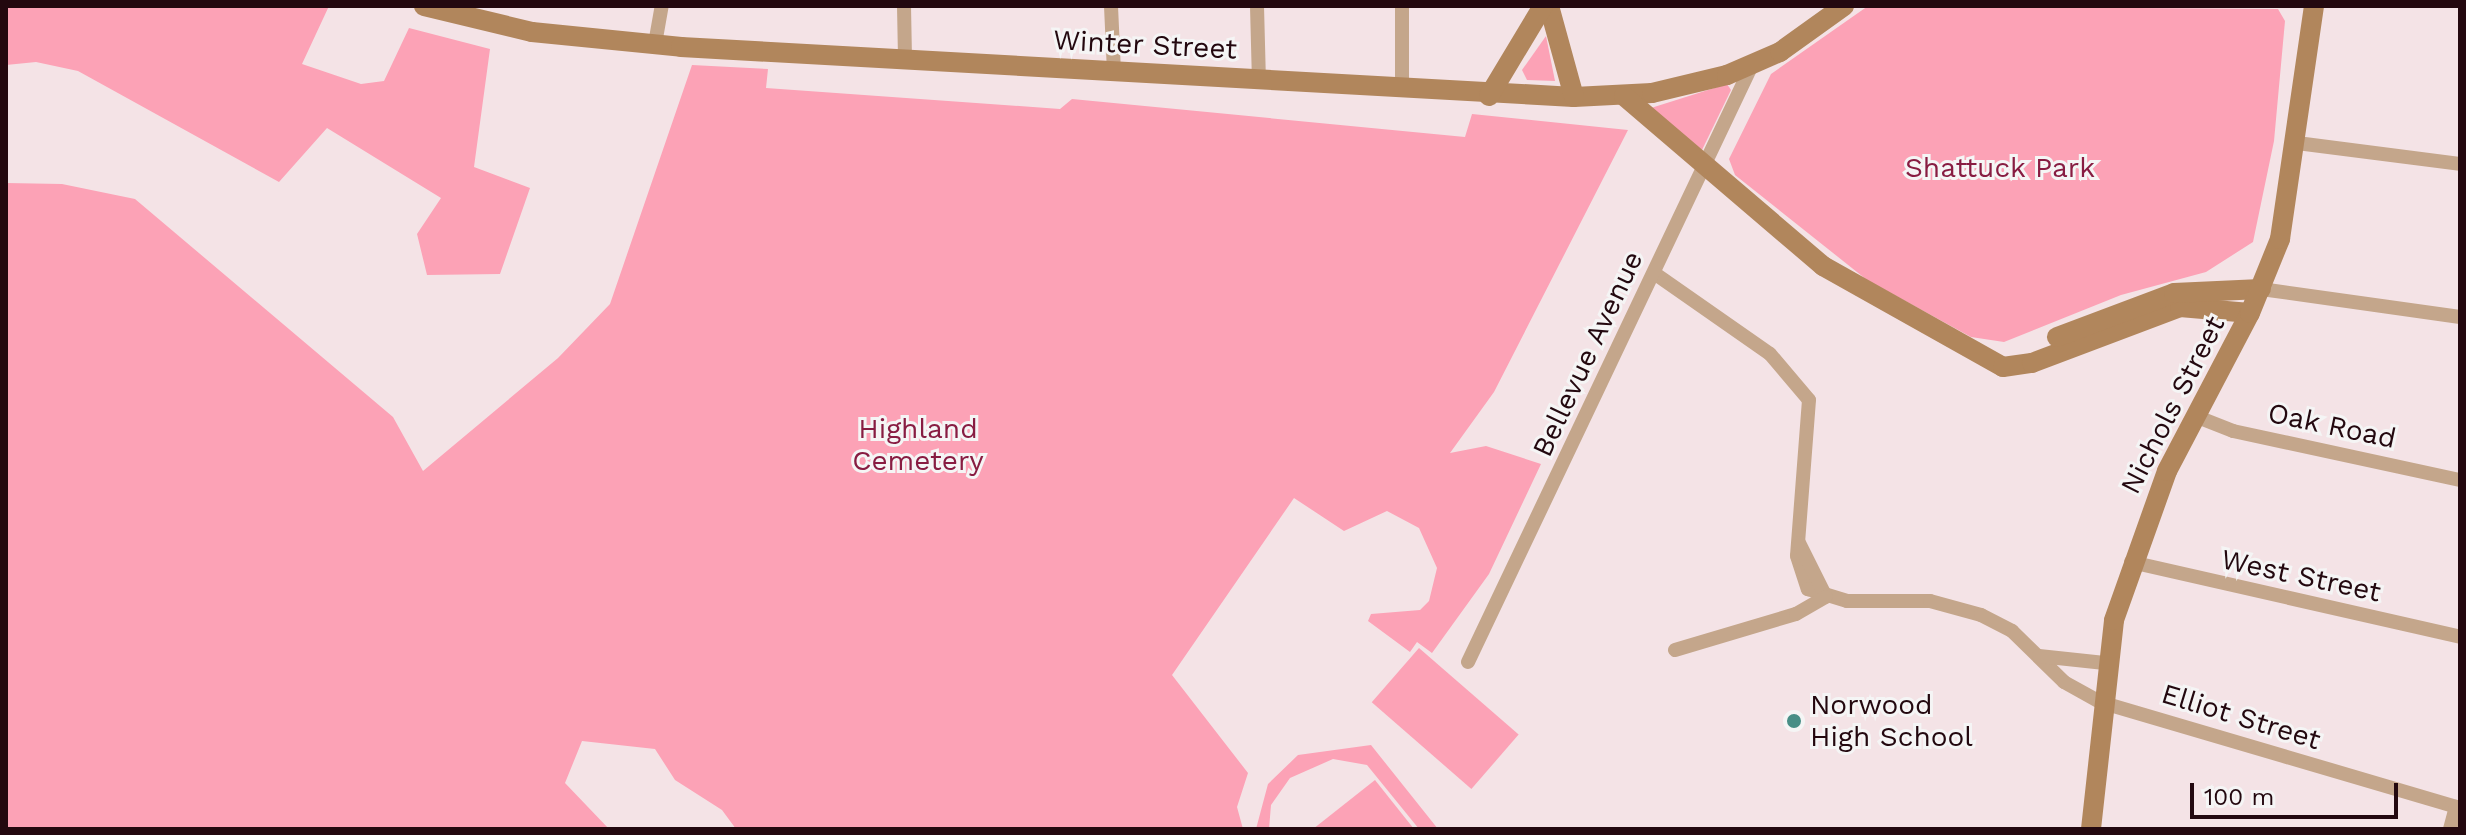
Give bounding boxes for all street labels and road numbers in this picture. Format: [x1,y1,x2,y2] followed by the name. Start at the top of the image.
[1052,23,1238,67] street label: Winter Street
[1525,245,1651,463] street label: Bellevue Avenue
[2114,311,2232,499] street label: Nichols Street
[2265,396,2399,456] street label: Oak Road
[2218,543,2384,609] street label: West Street
[2157,677,2325,757] street label: Elliot Street

